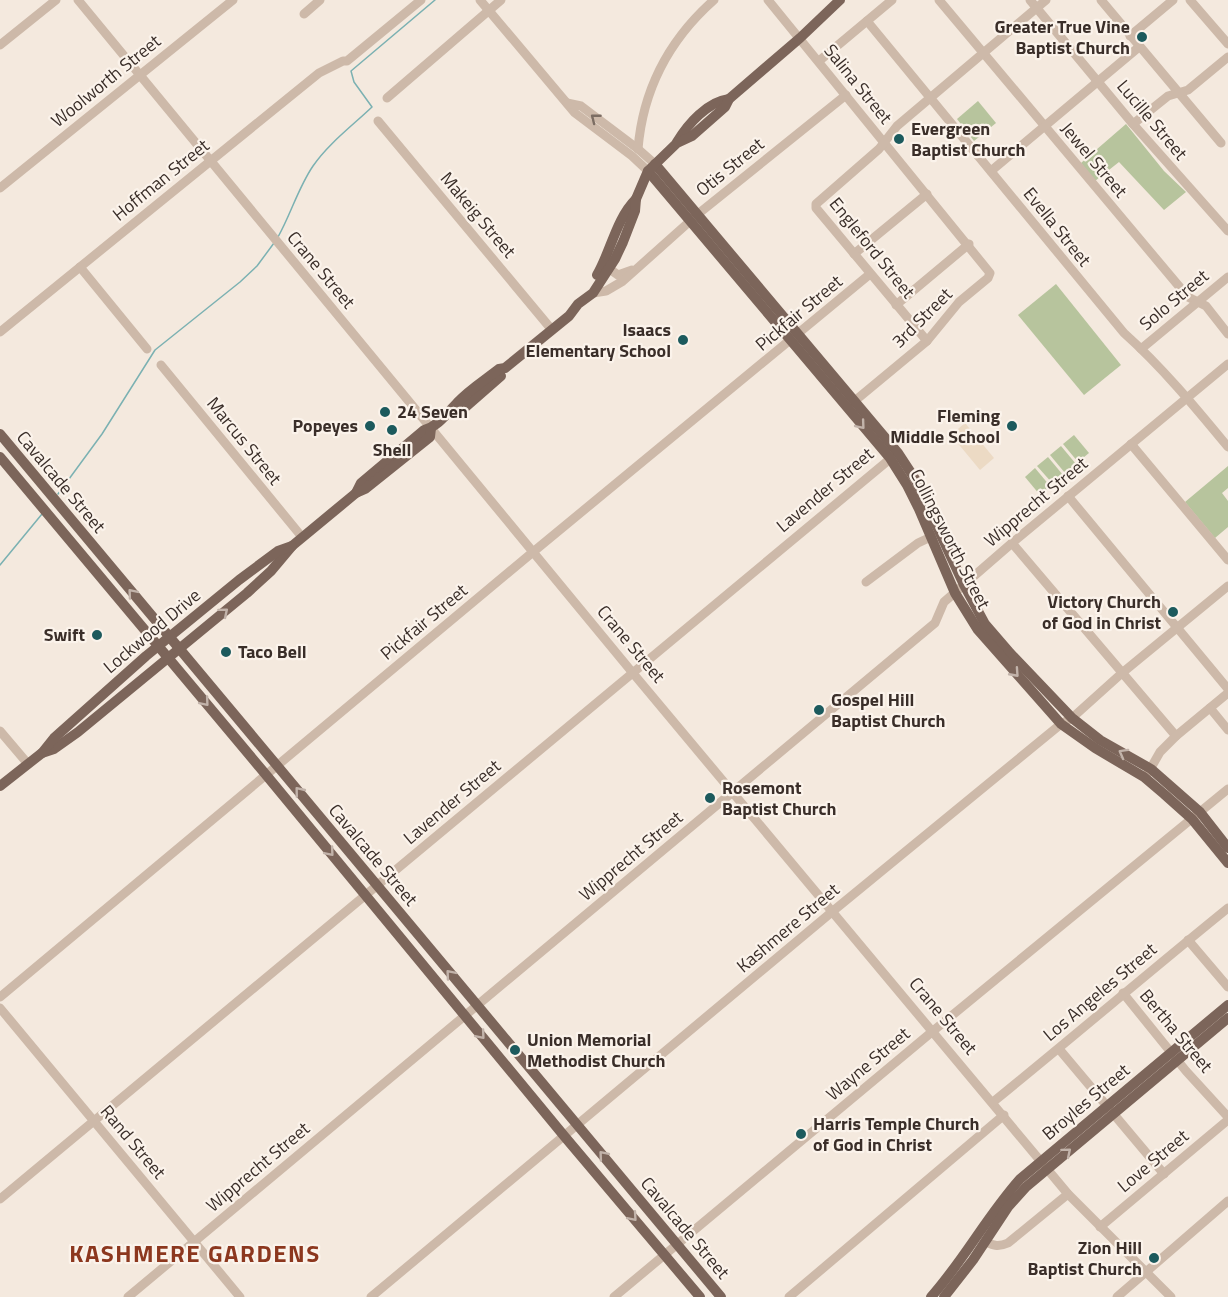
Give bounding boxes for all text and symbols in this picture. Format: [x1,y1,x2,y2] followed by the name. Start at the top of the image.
[995,13,1130,61] place label: Greater True Vine Baptist Church
[45,27,167,133] street label: Woolworth Street
[1135,30,1149,44] marker: Greater True Vine Baptist Church
[818,38,899,130] street label: Salina Street
[1111,74,1195,166] street label: Lucille Street
[591,114,602,125] one-way arrow
[911,115,1026,163] place label: Evergreen Baptist Church
[1055,116,1135,204] street label: Jewel Street
[690,130,770,203] street label: Otis Street
[107,132,215,227] street label: Hoffman Street
[892,132,906,146] marker: Evergreen Baptist Church
[434,166,523,264] street label: Makeig Street
[1017,181,1098,273] street label: Evella Street
[823,191,922,305] street label: Engleford Street
[281,225,362,315] street label: Crane Street
[1133,262,1215,337] street label: Solo Street
[749,268,849,357] street label: Pickfair Street
[885,281,959,354] street label: 3rd Street
[526,316,671,364] place label: Isaacs Elementary School
[676,333,690,347] marker: Isaacs Elementary School
[200,391,289,491] street label: Marcus Street
[397,398,468,425] place label: 24 Seven
[890,402,1000,450] place label: Fleming Middle School
[378,405,392,419] marker: 24 Seven
[292,412,358,439] place label: Popeyes
[854,418,865,429] one-way arrow
[363,419,377,433] marker: Popeyes
[1005,419,1019,433] marker: Fleming Middle School
[385,423,399,437] marker: Shell
[10,425,113,539] street label: Cavalcade Street
[373,436,411,463] place label: Shell
[770,440,880,539] street label: Lavender Street
[978,450,1094,553] street label: Wipprecht Street
[903,464,998,614] street label: Collingsworth Street
[374,577,474,666] street label: Pickfair Street
[97,582,206,680] street label: Lockwood Drive
[1042,588,1161,636] place label: Victory Church of God in Christ
[128,589,139,600] one-way arrow
[591,599,672,689] street label: Crane Street
[1166,605,1180,619] marker: Victory Church of God in Christ
[217,608,228,619] one-way arrow
[44,621,85,648] place label: Swift
[90,628,104,642] marker: Swift
[238,638,307,665] place label: Taco Bell
[219,645,233,659] marker: Taco Bell
[1008,666,1019,677] one-way arrow
[831,686,946,734] place label: Gospel Hill Baptist Church
[198,695,209,706] one-way arrow
[812,703,826,717] marker: Gospel Hill Baptist Church
[1119,749,1130,761] one-way arrow
[397,752,507,851] street label: Lavender Street
[722,774,837,822] place label: Rosemont Baptist Church
[295,787,306,798] one-way arrow
[703,791,717,805] marker: Rosemont Baptist Church
[322,798,425,912] street label: Cavalcade Street
[573,804,689,907] street label: Wipprecht Street
[323,845,334,856] one-way arrow
[730,876,845,979] street label: Kashmere Street
[1037,935,1163,1047] street label: Los Angeles Street
[447,970,458,981] one-way arrow
[903,971,984,1061] street label: Crane Street
[1133,983,1220,1079] street label: Bertha Street
[820,1020,916,1107] street label: Wayne Street
[527,1026,666,1074] place label: Union Memorial Methodist Church
[473,1028,484,1039] one-way arrow
[508,1043,522,1057] marker: Union Memorial Methodist Church
[1036,1056,1136,1146] street label: Broyles Street
[94,1099,173,1185] street label: Rand Street
[813,1110,980,1158] place label: Harris Temple Church of God in Christ
[200,1115,316,1218] street label: Wipprecht Street
[1111,1122,1195,1199] street label: Love Street
[794,1127,808,1141] marker: Harris Temple Church of God in Christ
[1060,1148,1071,1159] one-way arrow
[599,1151,610,1162] one-way arrow
[634,1171,737,1285] street label: Cavalcade Street
[625,1210,636,1221] one-way arrow
[1027,1234,1142,1282] place label: Zion Hill Baptist Church
[69,1235,321,1271] district label: KASHMERE GARDENS
[1147,1251,1161,1265] marker: Zion Hill Baptist Church

